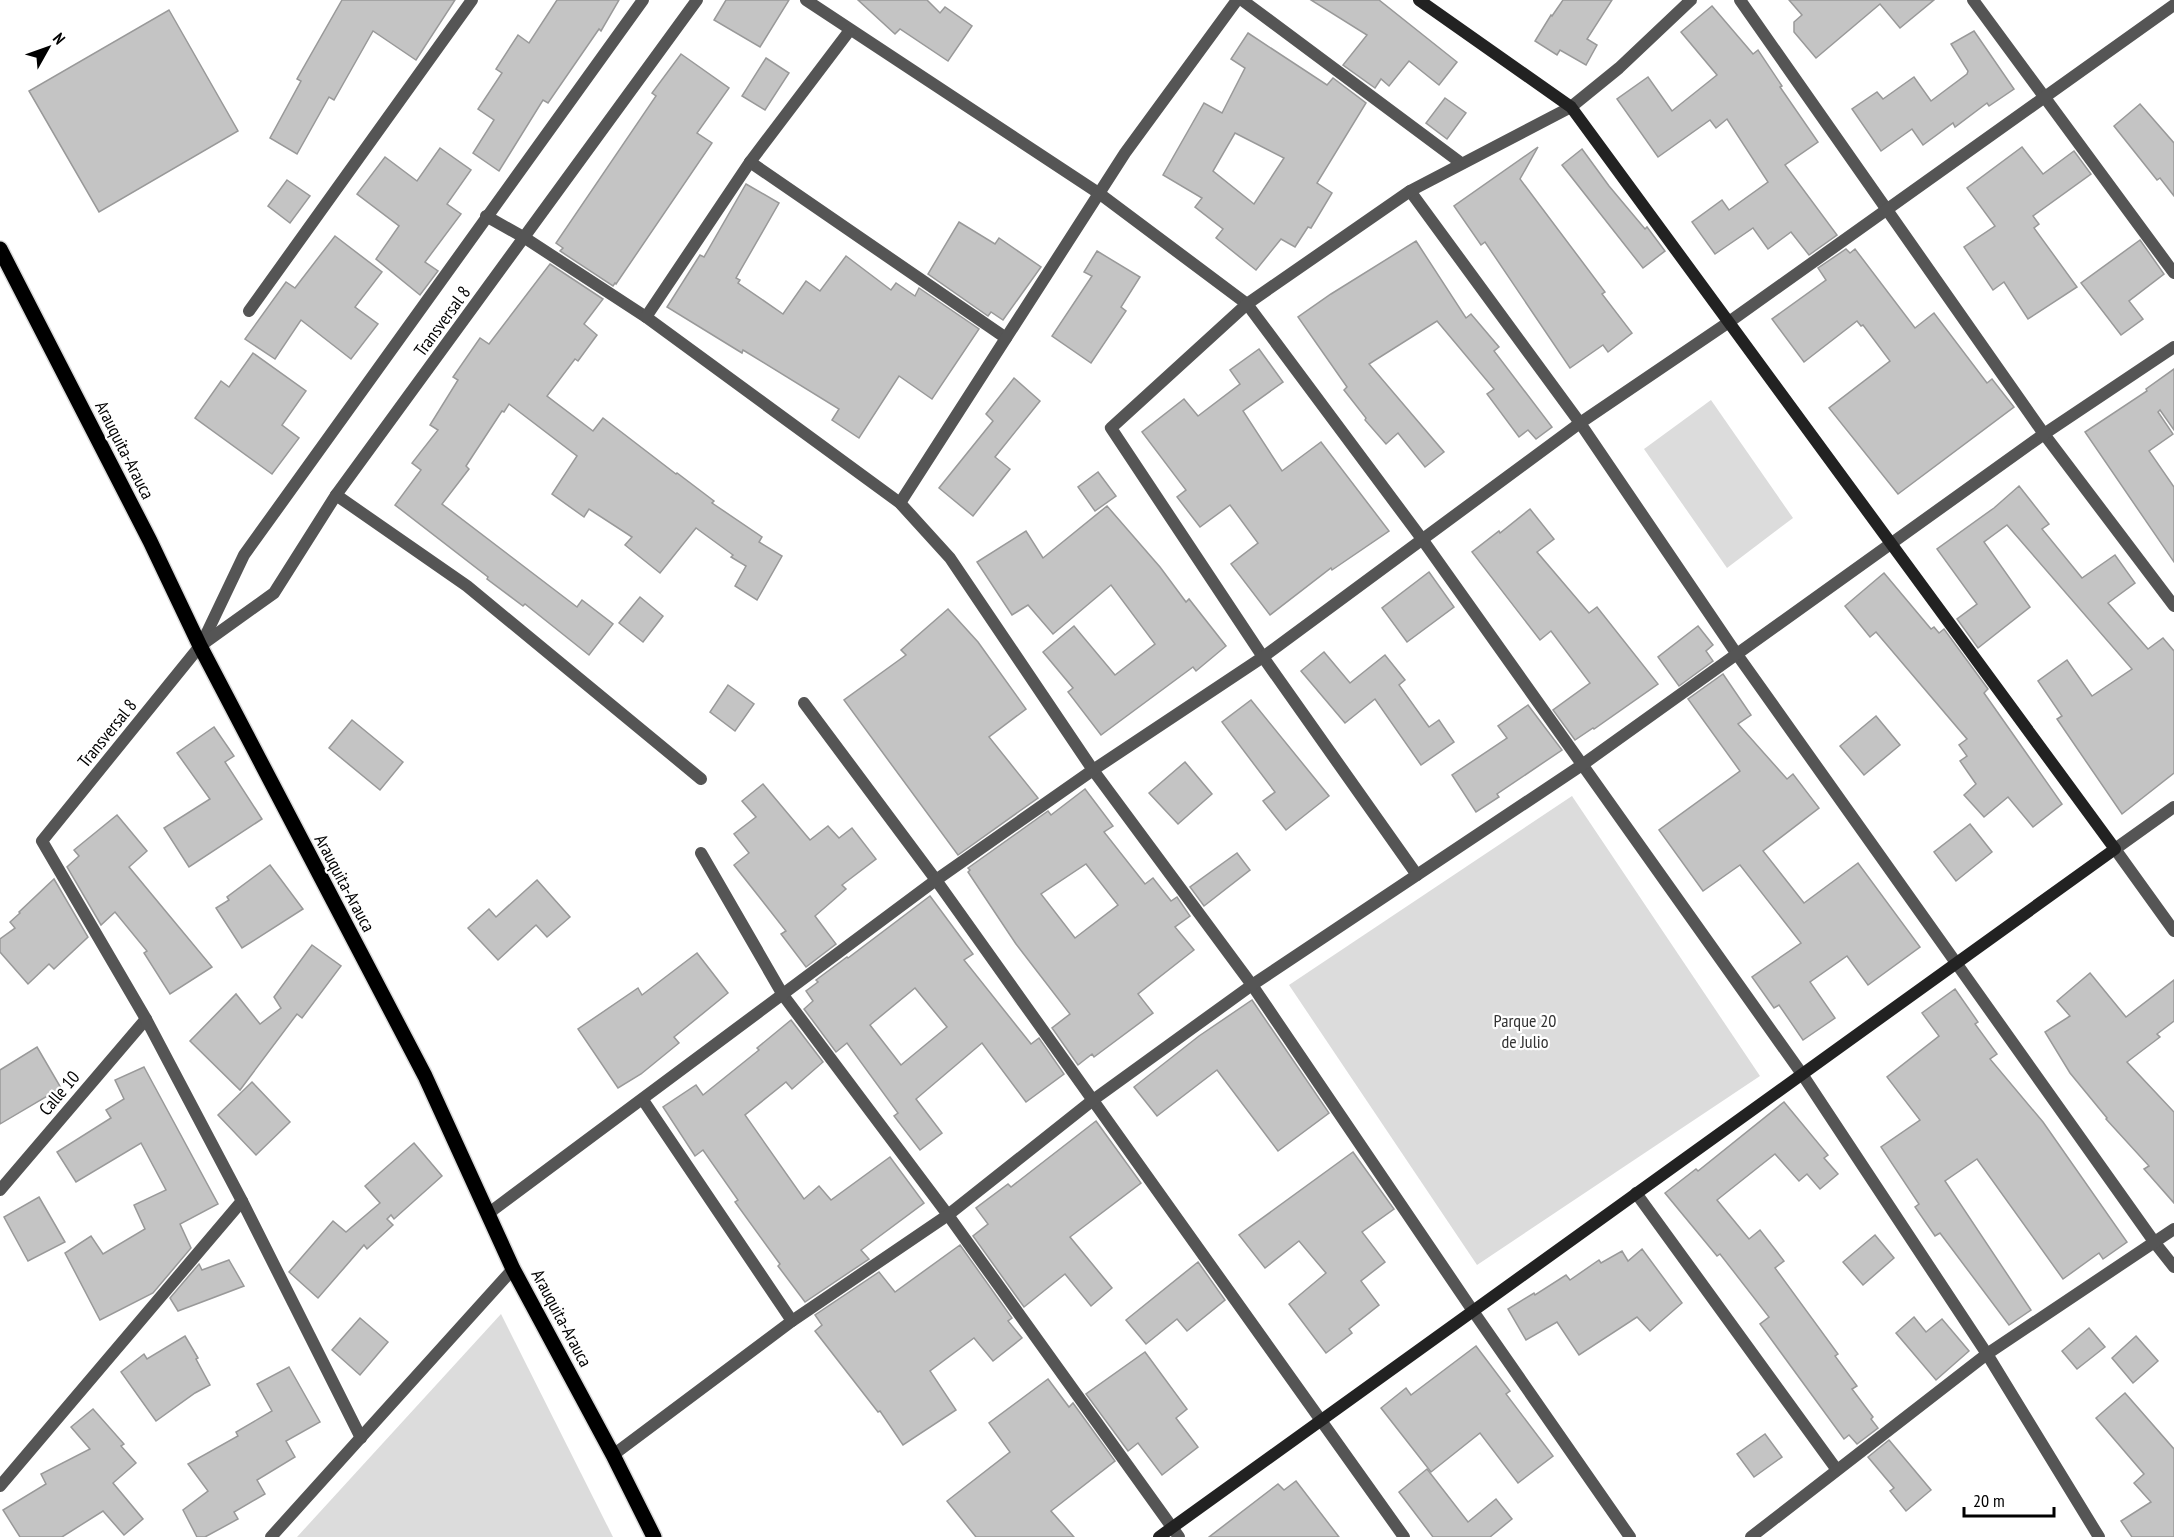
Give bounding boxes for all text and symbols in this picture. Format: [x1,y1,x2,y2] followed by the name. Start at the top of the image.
[18,18,78,78] north arrow
[49,29,70,48] text: N
[409,281,475,361] street label: Transversal 8
[90,397,160,503] street label: Arauquita-Arauca
[72,694,142,772] street label: Transversal 8
[310,830,380,936] street label: Arauquita-Arauca
[1494,1009,1556,1053] park label: Parque 20 de Julio
[34,1066,84,1120] street label: Calle 10
[527,1265,597,1371] street label: Arauquita-Arauca
[1964,1480,2054,1518] scale bar
[1973,1489,2005,1512] text: 20 m

